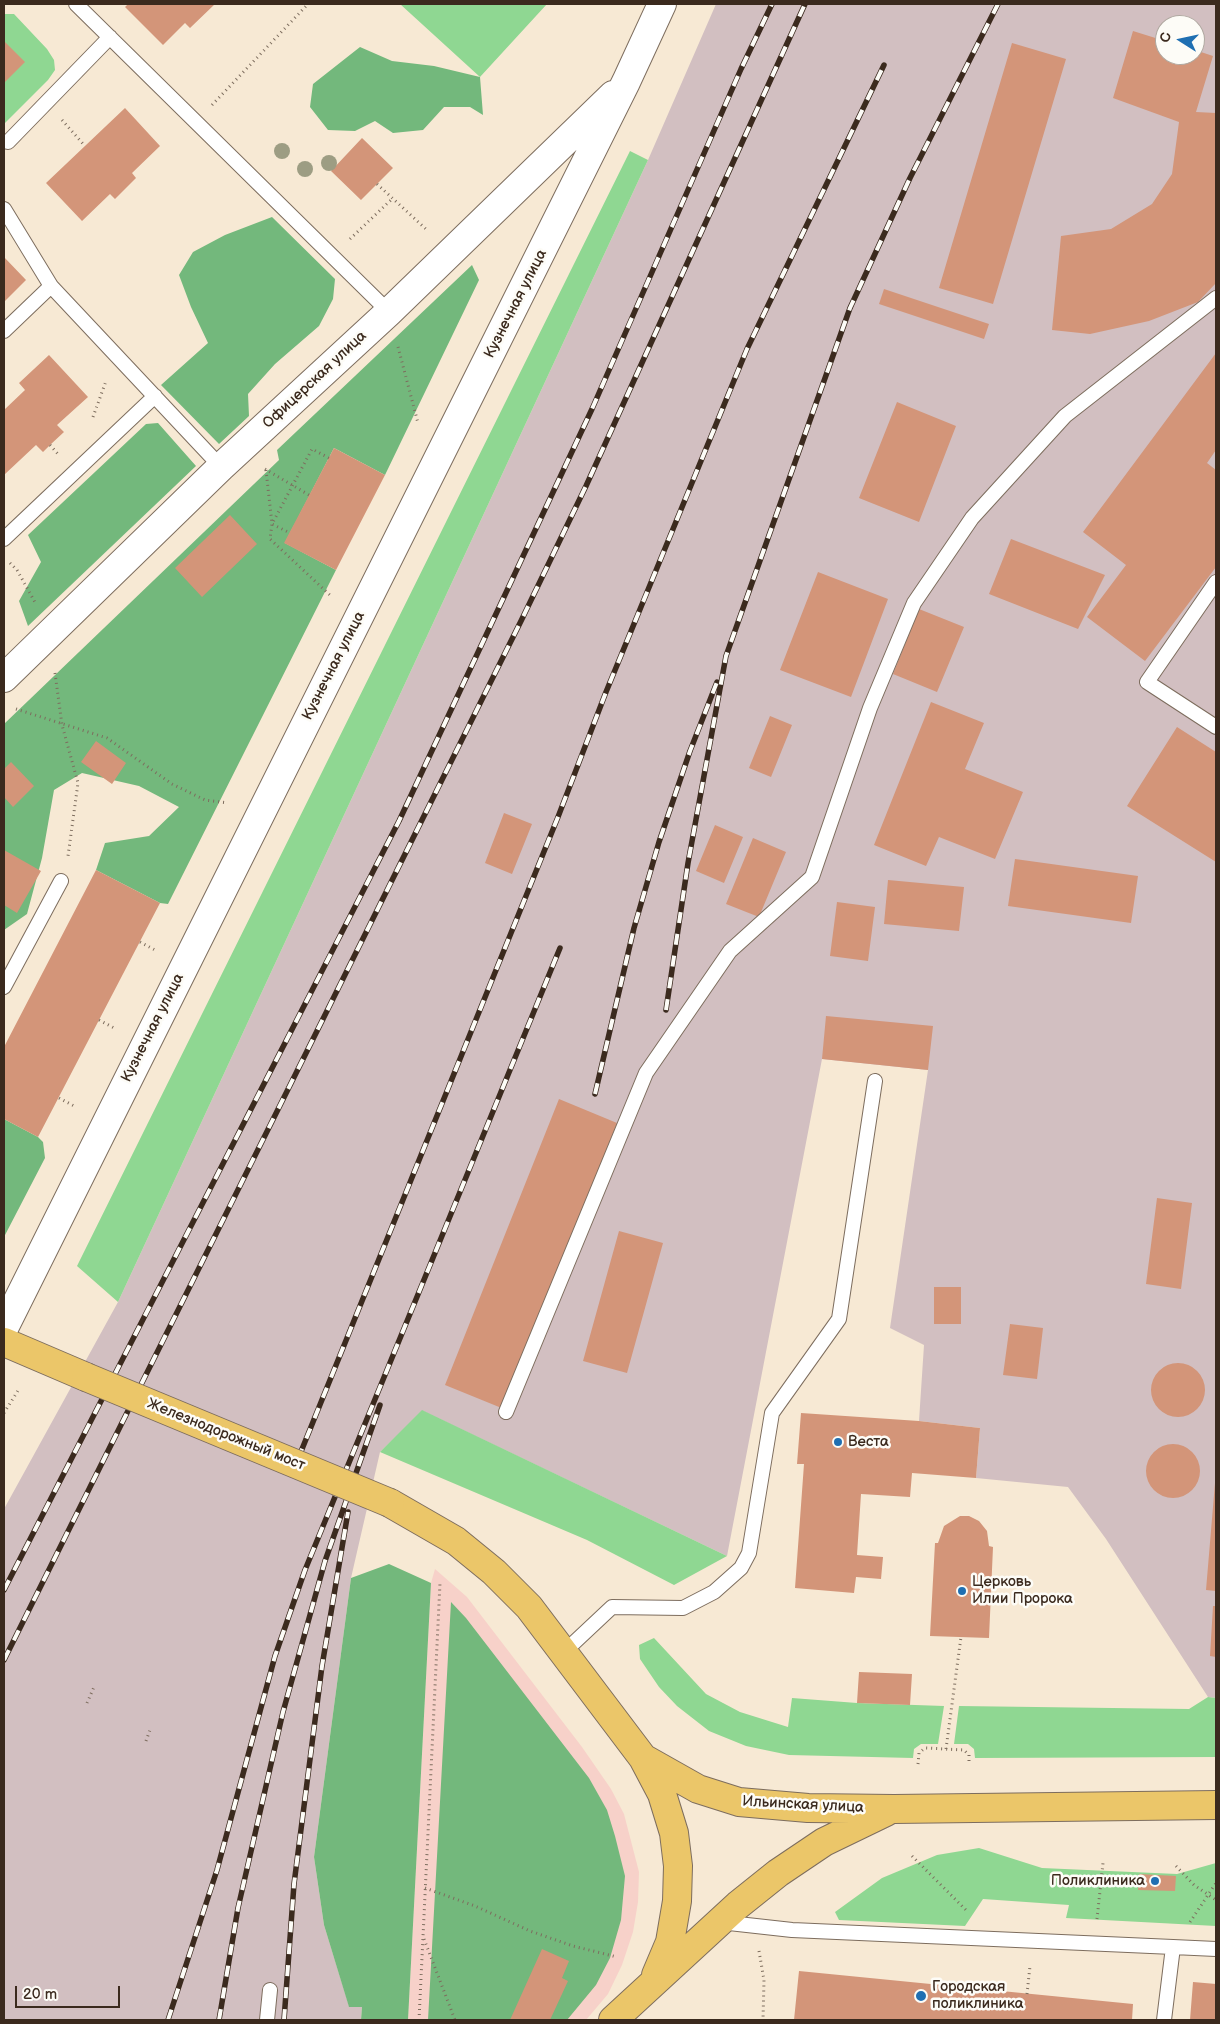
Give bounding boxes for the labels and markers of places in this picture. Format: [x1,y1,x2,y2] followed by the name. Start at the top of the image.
[848,1433,889,1451] place label: Веста
[832,1436,844,1448] marker: Веста
[972,1573,1073,1608] place label: Церковь Илии Пророка
[956,1585,968,1597] marker: Церковь Илии Пророка
[1051,1872,1145,1890] place label: Поликлиника
[1149,1875,1161,1887] marker: Поликлиника
[932,1978,1024,2013] place label: Городская поликлиника
[914,1989,928,2003] marker: Городская поликлиника

